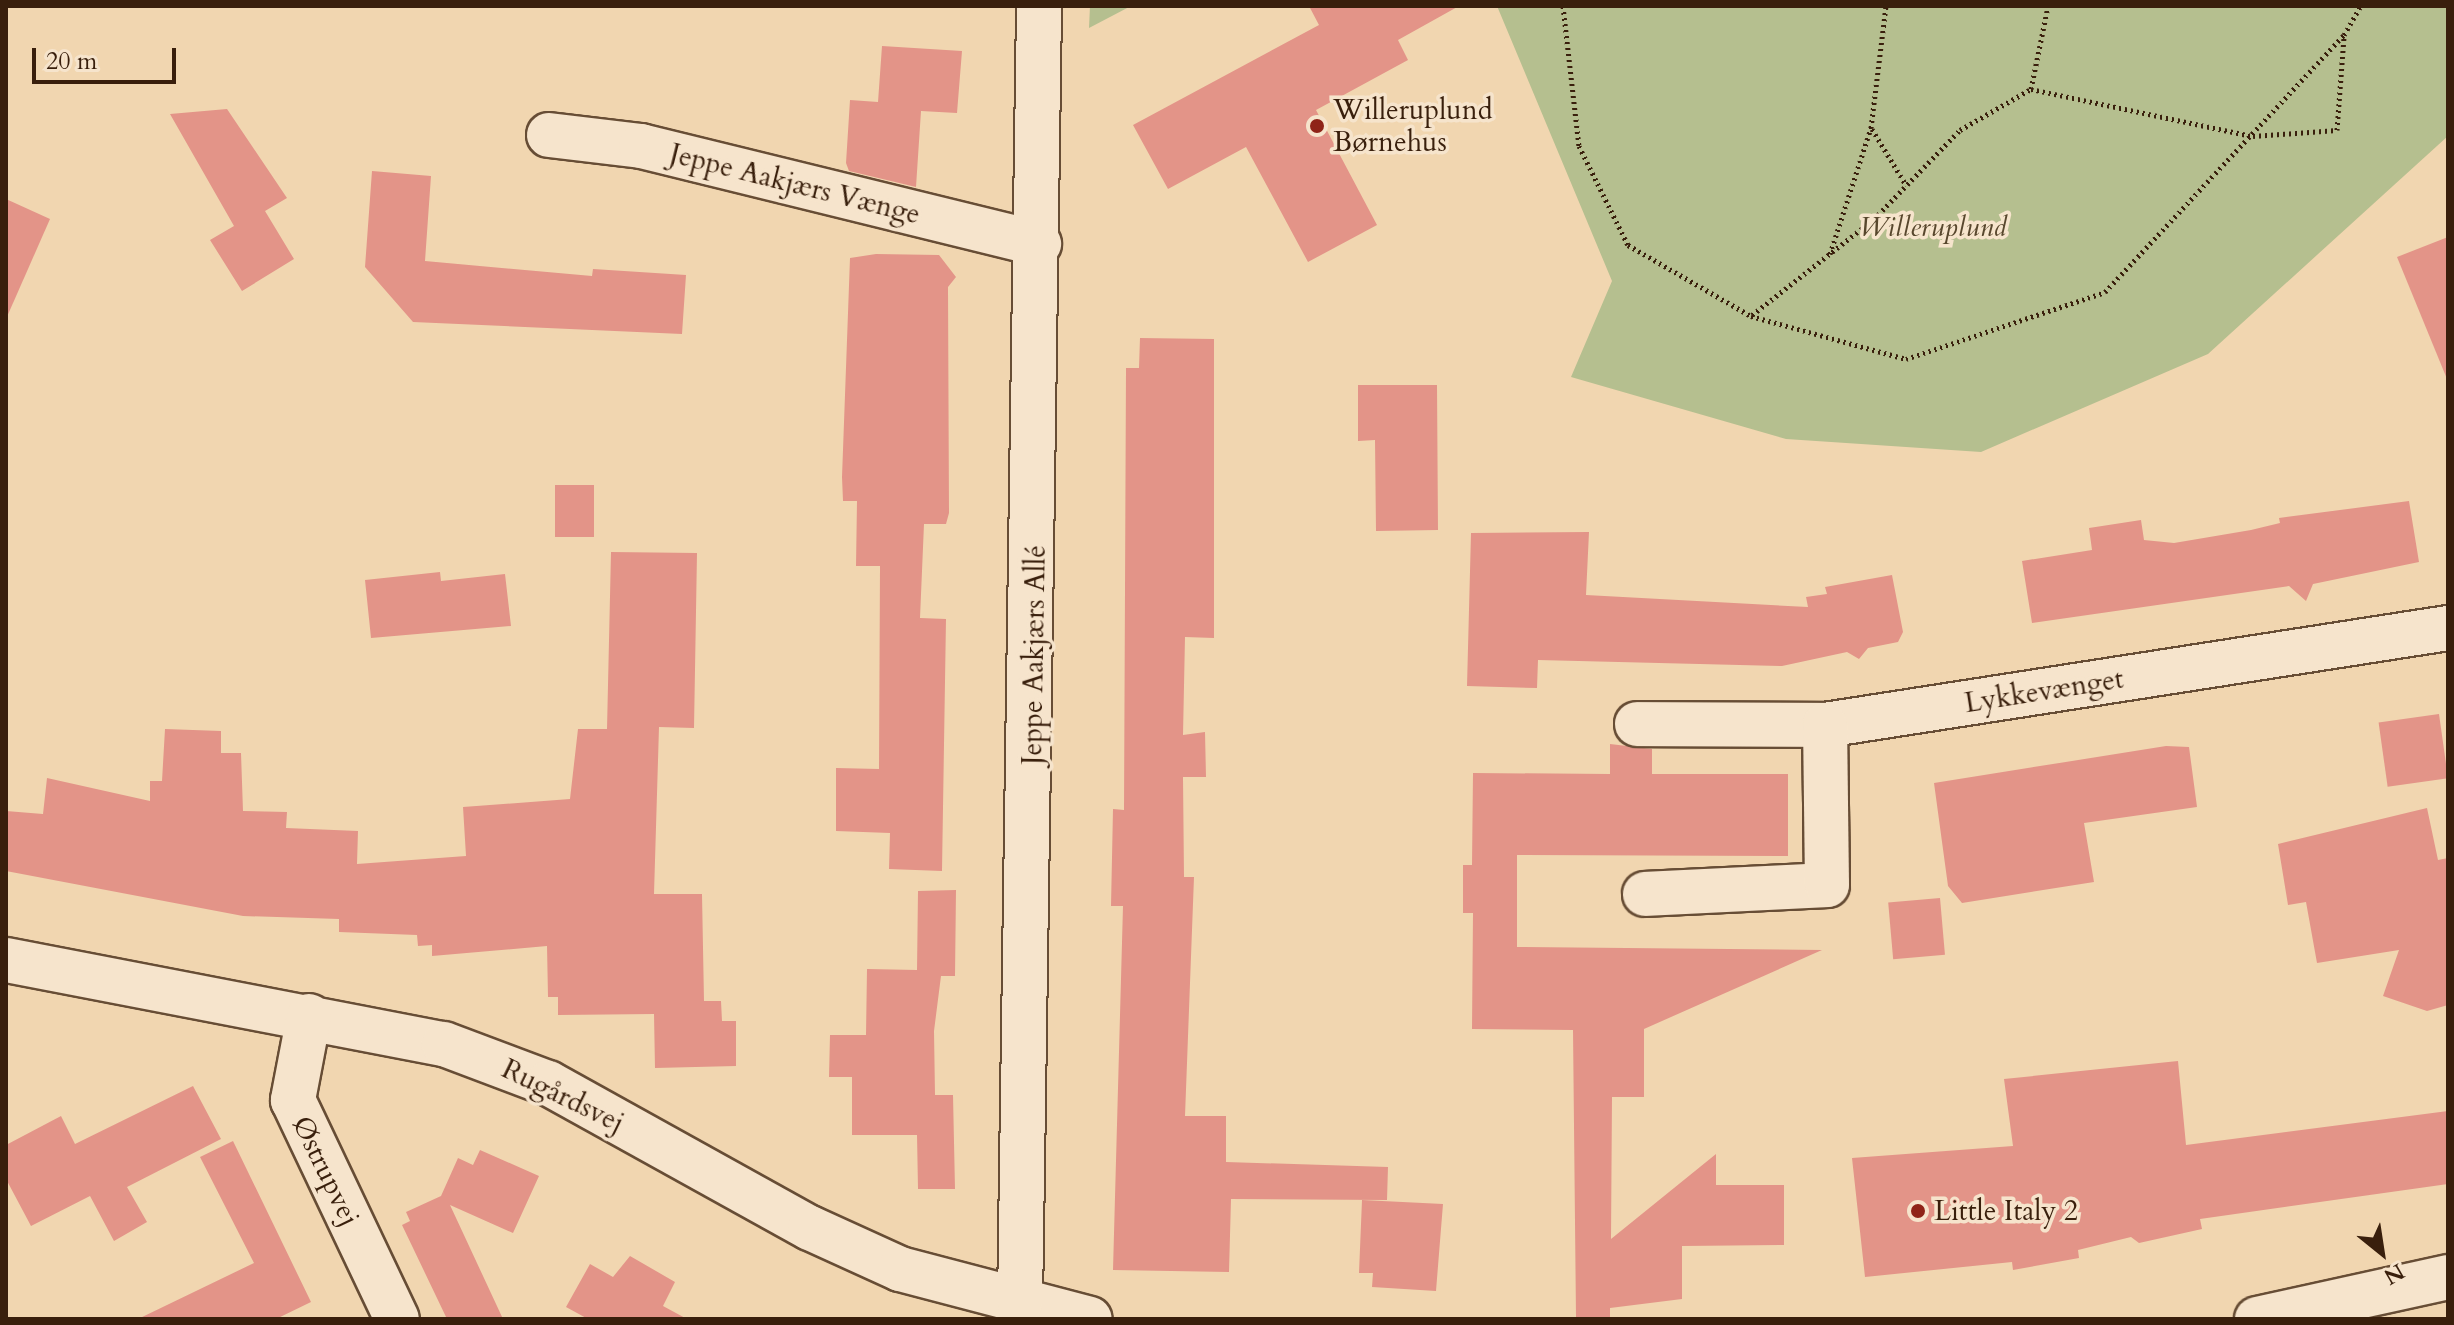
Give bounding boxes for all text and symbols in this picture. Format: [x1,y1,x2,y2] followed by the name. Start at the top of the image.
[36,32,180,82] scale bar
[46,45,97,78] text: 20 m
[1333,93,1493,159] place label: Willeruplund Børnehus
[1308,117,1326,135] marker: Willeruplund Børnehus
[666,137,924,231] street label: Jeppe Aakjærs Vænge
[1859,210,2007,244] park label: Willeruplund
[1015,545,1053,765] street label: Jeppe Aakjærs Allé
[1962,662,2126,720] street label: Lykkevænget
[496,1052,630,1140] street label: Rugårdsvej
[285,1111,367,1231] street label: Østrupvej
[1934,1194,2078,1228] place label: Little Italy 2
[1909,1202,1927,1220] marker: Little Italy 2
[2342,1213,2422,1293] north arrow
[2378,1256,2410,1292] text: N

